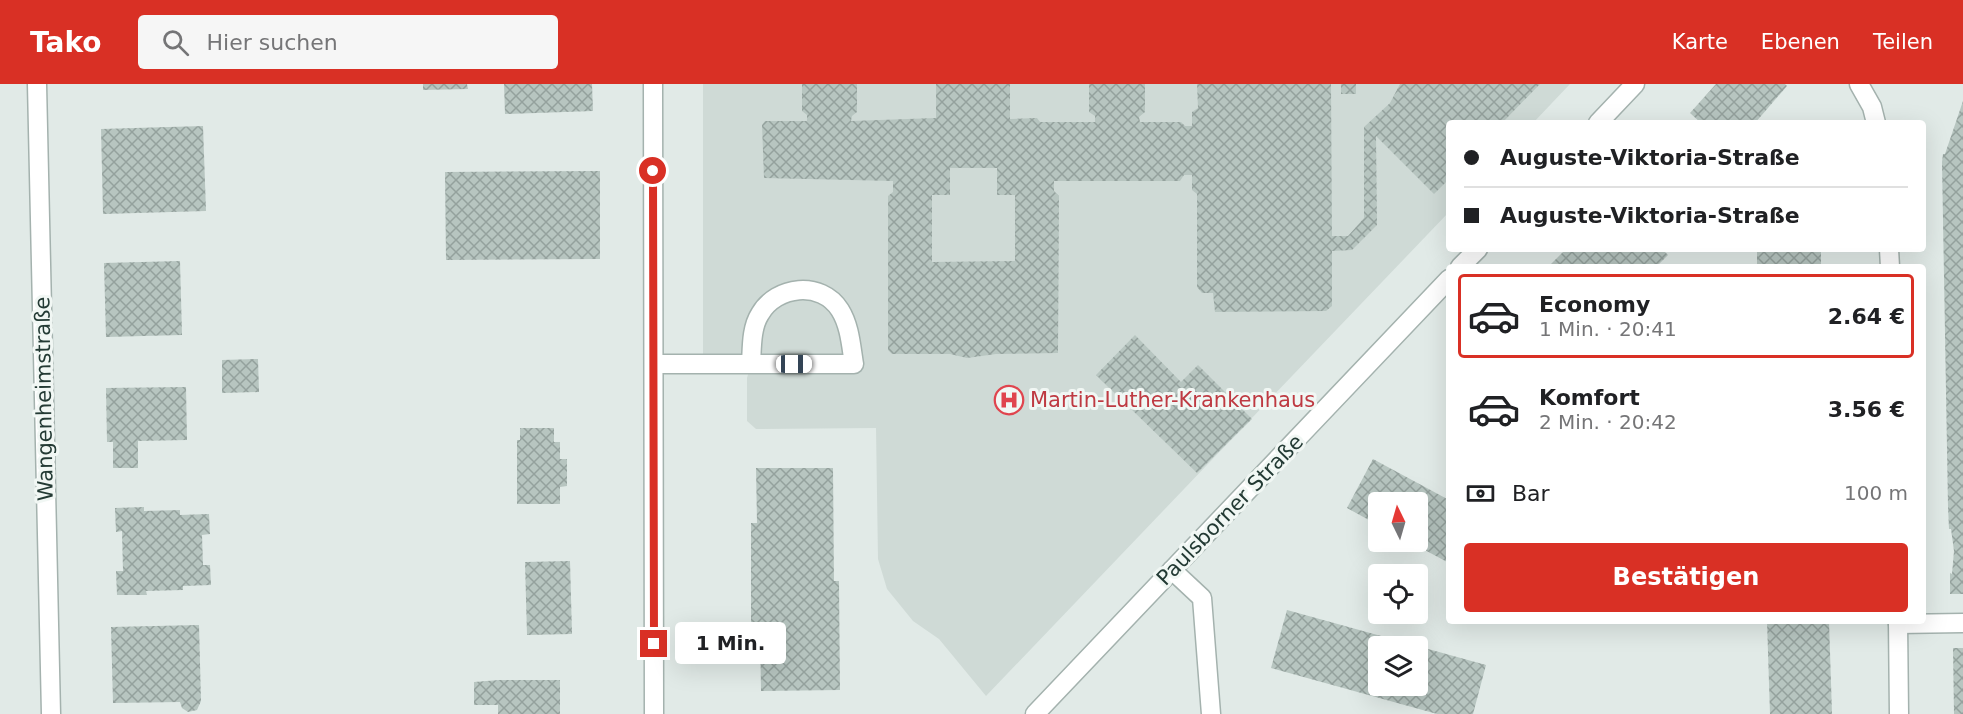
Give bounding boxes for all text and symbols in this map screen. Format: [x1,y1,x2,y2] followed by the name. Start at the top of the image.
[138,15,558,69] search box
[30,26,102,59] text: Tako
[159,26,192,59] icon: search
[207,30,338,55] text: Hier suchen
[1672,30,1728,54] text: Karte
[1761,30,1840,54] text: Ebenen
[1873,30,1933,54] text: Teilen
[1500,145,1800,170] text: Auguste-Viktoria-Straße
[639,157,666,184] route start
[1500,203,1800,228] text: Auguste-Viktoria-Straße
[1467,289,1521,343] icon: car
[1539,292,1650,317] text: Economy
[30,297,58,501] street label: Wangenheimstraße
[1828,304,1905,329] text: 2.64 €
[1539,317,1677,341] text: 1 Min. · 20:41
[776,355,812,373] car
[1467,382,1521,436] icon: car
[993,384,1025,416] hospital icon: Martin-Luther-Krankenhaus
[1539,385,1640,410] text: Komfort
[1030,388,1315,412] place label: Martin-Luther-Krankenhaus
[1828,397,1905,422] text: 3.56 €
[1539,410,1677,434] text: 2 Min. · 20:42
[1152,430,1308,590] street label: Paulsborner Straße
[1464,477,1497,510] icon: cash
[1512,481,1550,506] text: Bar
[1844,481,1908,505] text: 100 m
[1368,492,1428,552] north arrow
[1368,492,1428,696] map controls
[1464,543,1908,612] button: Bestätigen
[1368,564,1428,624] button: locate
[675,623,786,665] callout: 1 Min.
[640,630,667,657] route end
[696,631,765,655] text: 1 Min.
[1368,636,1428,696] button: layers

